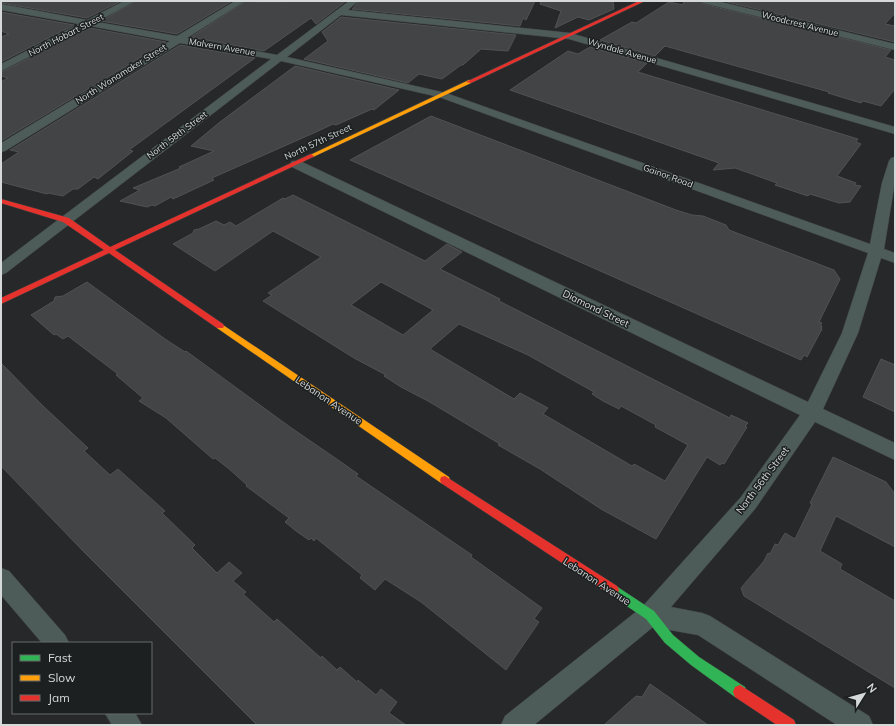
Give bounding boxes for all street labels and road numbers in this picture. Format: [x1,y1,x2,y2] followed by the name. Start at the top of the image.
[760,9,840,38] street label: Woodcrest Avenue
[26,11,105,58] street label: North Hobart Street
[188,35,256,58] street label: Malvern Avenue
[586,35,658,67] street label: Wyndale Avenue
[73,41,168,106] street label: North Wanamaker Street
[144,108,209,161] street label: North 58th Street
[283,121,353,162] street label: North 57th Street
[642,161,695,190] street label: Gainor Road
[560,287,632,330] street label: Diamond Street
[293,373,365,428] street label: Lebanon Avenue
[733,444,792,516] street label: North 56th Street
[561,555,633,608] street label: Lebanon Avenue

